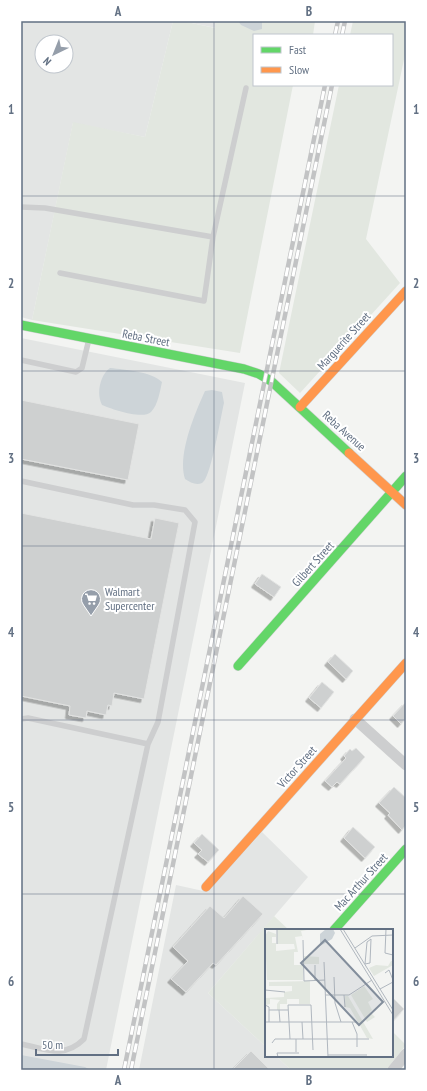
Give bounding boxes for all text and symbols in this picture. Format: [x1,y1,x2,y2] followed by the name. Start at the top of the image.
[114,3,122,20] text: A
[306,3,312,20] text: B
[34,34,74,74] north arrow
[253,34,393,86] legend
[289,42,307,57] text: Fast
[40,54,54,68] text: N
[289,62,310,77] text: Slow
[8,101,14,118] text: 1
[413,101,419,118] text: 1
[8,275,14,292] text: 2
[413,275,419,292] text: 2
[314,308,374,373] street label: Marguerite Street
[121,326,172,350] street label: Reba Street
[320,407,369,454] street label: Reba Avenue
[8,450,14,467] text: 3
[413,450,419,467] text: 3
[288,537,337,589] street label: Gilbert Street
[105,584,155,613] place label: Walmart Supercenter
[80,588,102,616] supermarket icon: Walmart Supercenter
[8,624,15,641] text: 4
[413,624,420,641] text: 4
[273,742,320,792] street label: Victor Street
[8,799,14,816] text: 5
[413,799,419,816] text: 5
[331,849,391,914] street label: Mac Arthur Street
[265,929,393,1057] inset map
[8,973,14,990] text: 6
[413,973,419,990] text: 6
[36,1031,118,1057] scale bar
[42,1037,63,1052] text: 50 m
[114,1072,122,1089] text: A
[306,1072,312,1089] text: B

